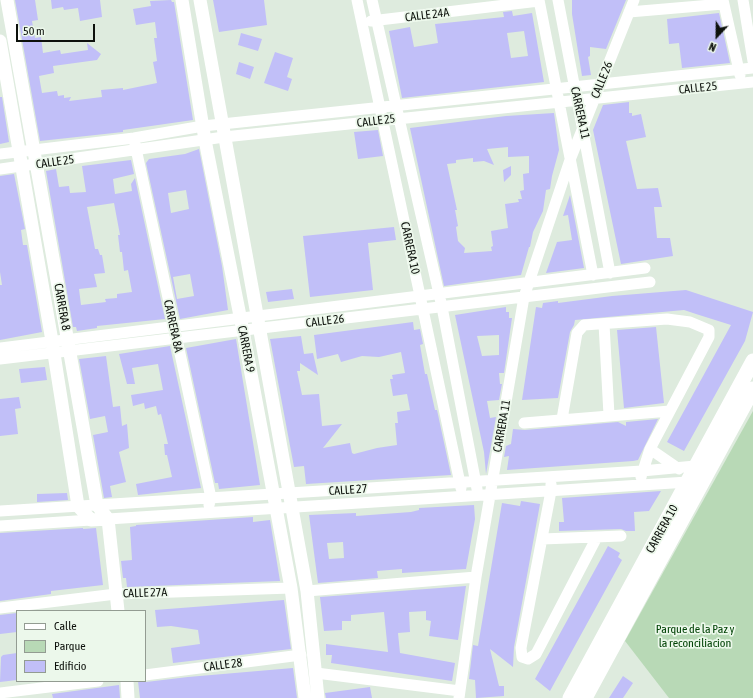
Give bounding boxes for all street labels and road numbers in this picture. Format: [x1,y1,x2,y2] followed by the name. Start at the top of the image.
[404,5,450,25] street label: CALLE 24A
[588,59,616,101] street label: CALLE 26
[678,79,718,97] street label: CALLE 25
[567,85,593,141] street label: CARRERA 11
[356,112,396,130] street label: CALLE 25
[35,152,75,172] street label: CALLE 25
[397,220,423,276] street label: CARRERA 10
[51,282,73,332] street label: CARRERA 8
[160,298,186,354] street label: CARRERA 8A
[305,312,345,330] street label: CALLE 26
[234,324,258,374] street label: CARRERA 9
[490,399,514,453] street label: CARRERA 11
[328,481,368,499] street label: CALLE 27
[643,502,681,556] street label: CARRERA 10
[123,585,167,601] street label: CALLE 27A
[203,656,243,674] street label: CALLE 28

